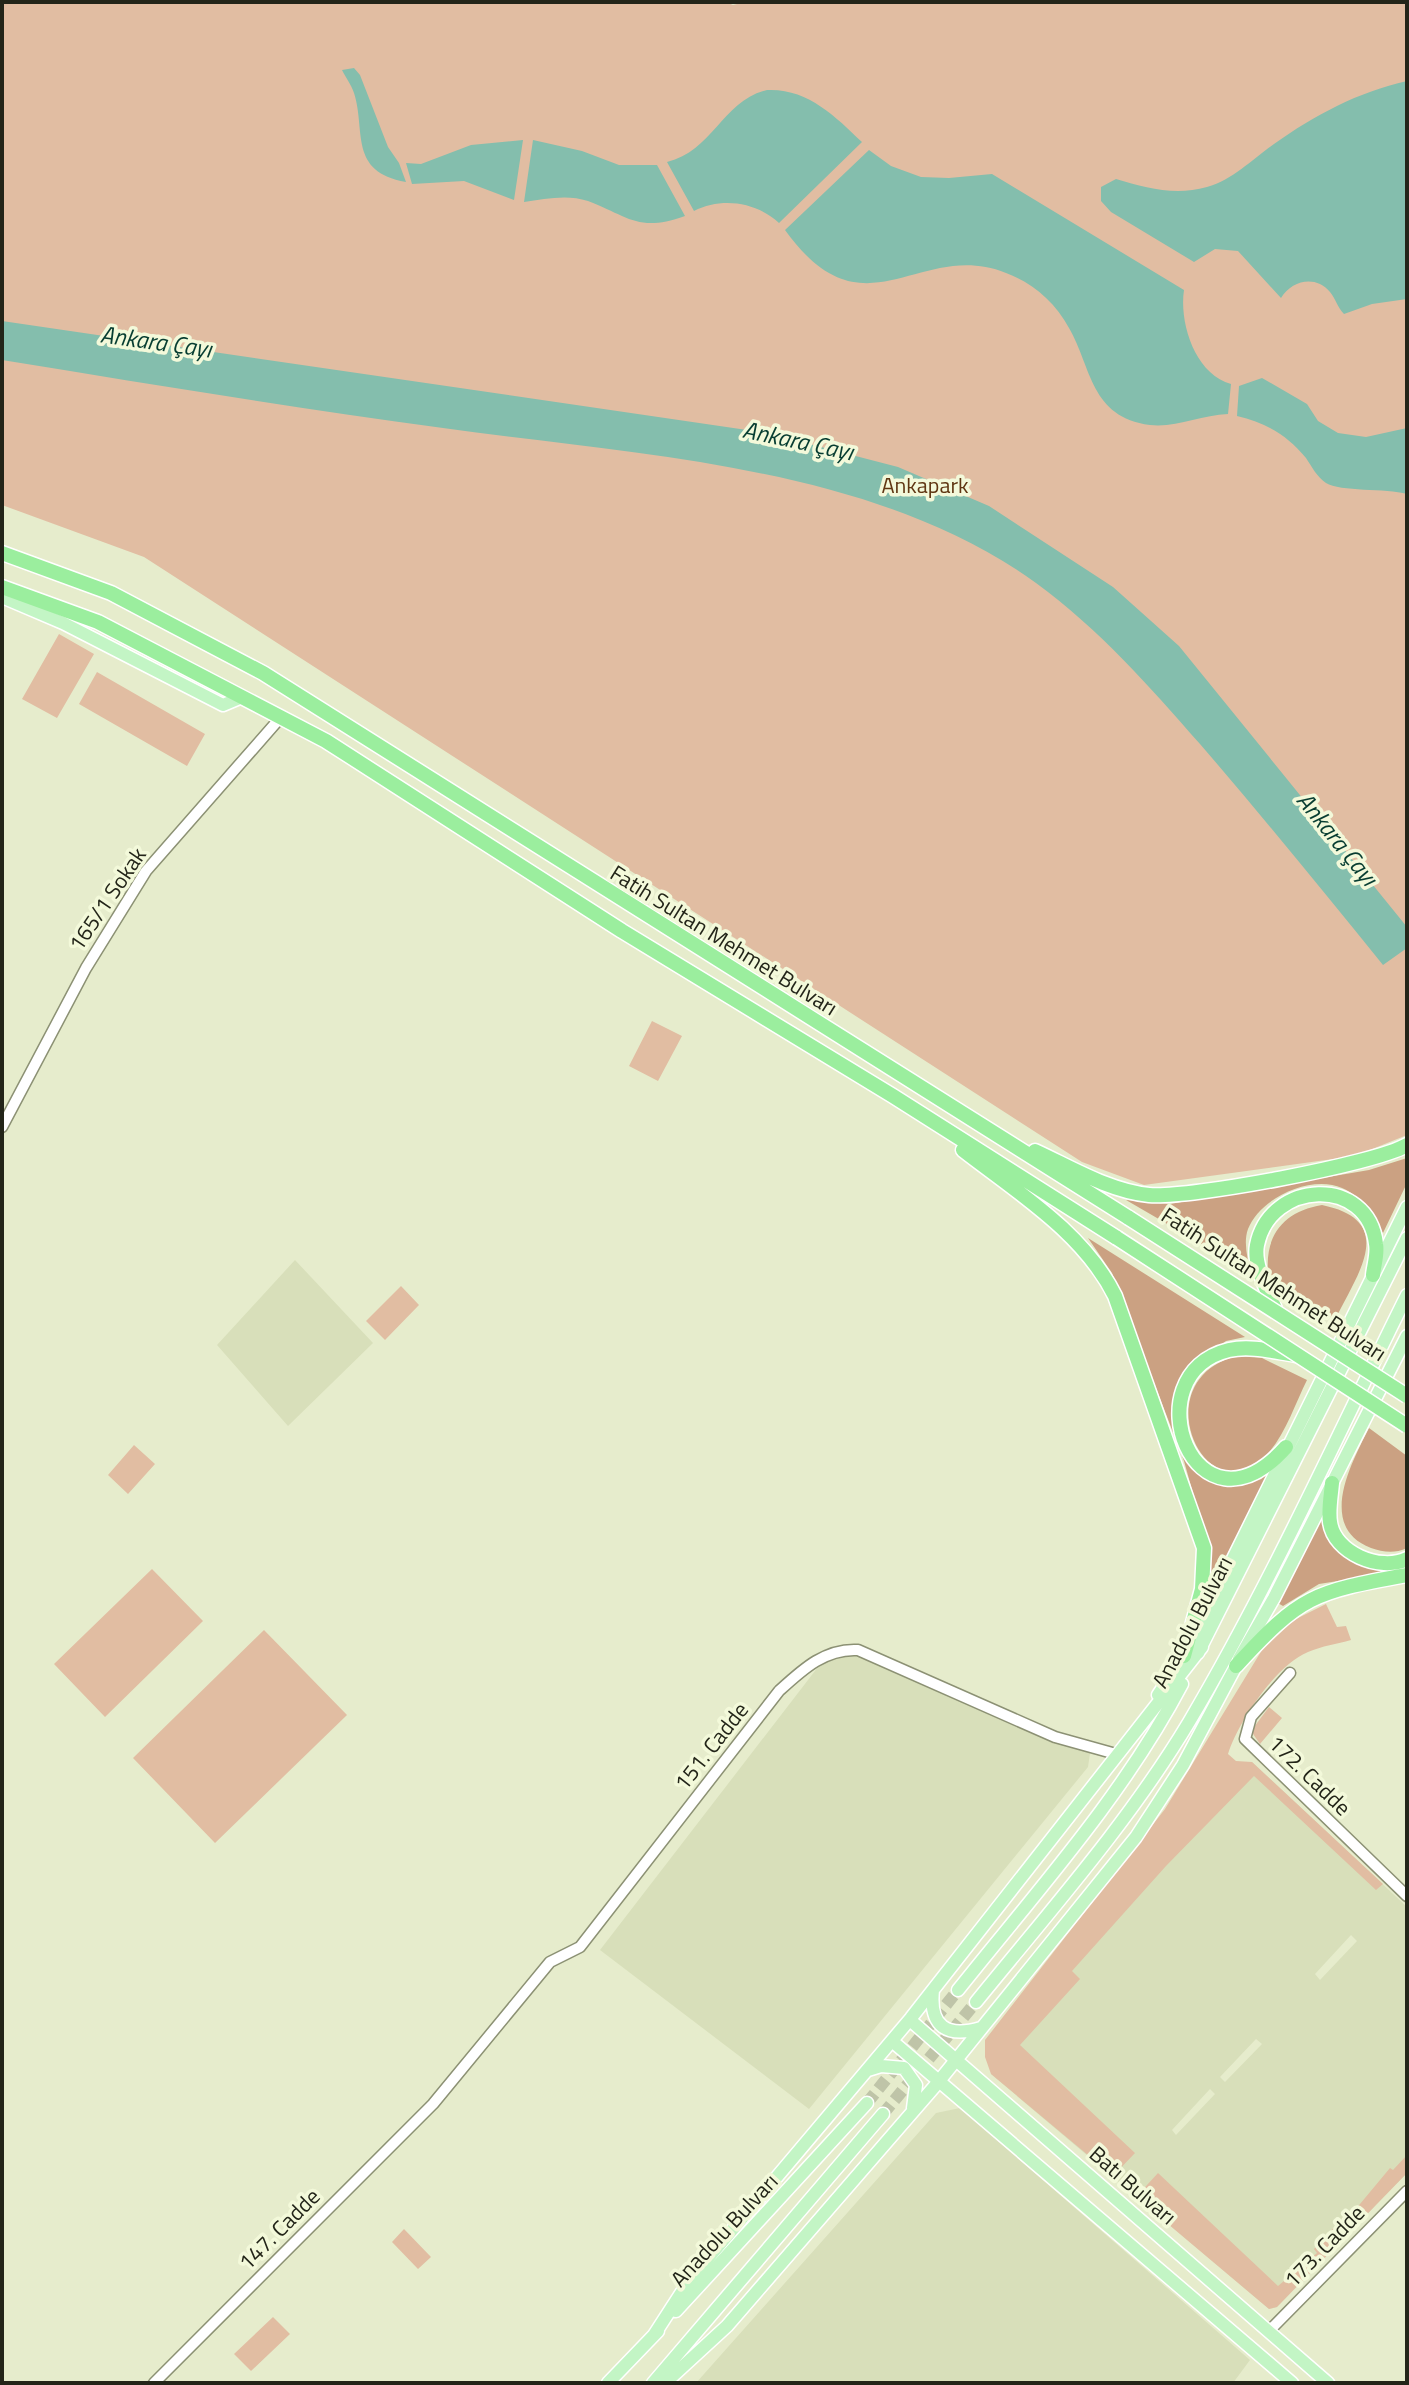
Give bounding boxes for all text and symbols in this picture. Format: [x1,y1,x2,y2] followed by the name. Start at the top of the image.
[98,315,216,367] water label: Ankara Çayı
[740,411,859,470] water label: Ankara Çayı
[881,468,969,502] park label: Ankapark
[1289,784,1388,895] water label: Ankara Çayı
[60,840,155,958] street label: 165/1 Sokak
[604,856,844,1024] street label: Fatih Sultan Mehmet Bulvarı
[1155,1198,1393,1370] street label: Fatih Sultan Mehmet Bulvarı
[1143,1550,1241,1694] street label: Anadolu Bulvarı
[666,1695,756,1797] street label: 151. Cadde
[1261,1727,1359,1823] street label: 172. Cadde
[1082,2137,1184,2233] street label: Batı Bulvarı
[662,2165,786,2295] street label: Anadolu Bulvarı
[230,2180,328,2278] street label: 147. Cadde
[1276,2197,1372,2295] street label: 173. Cadde

